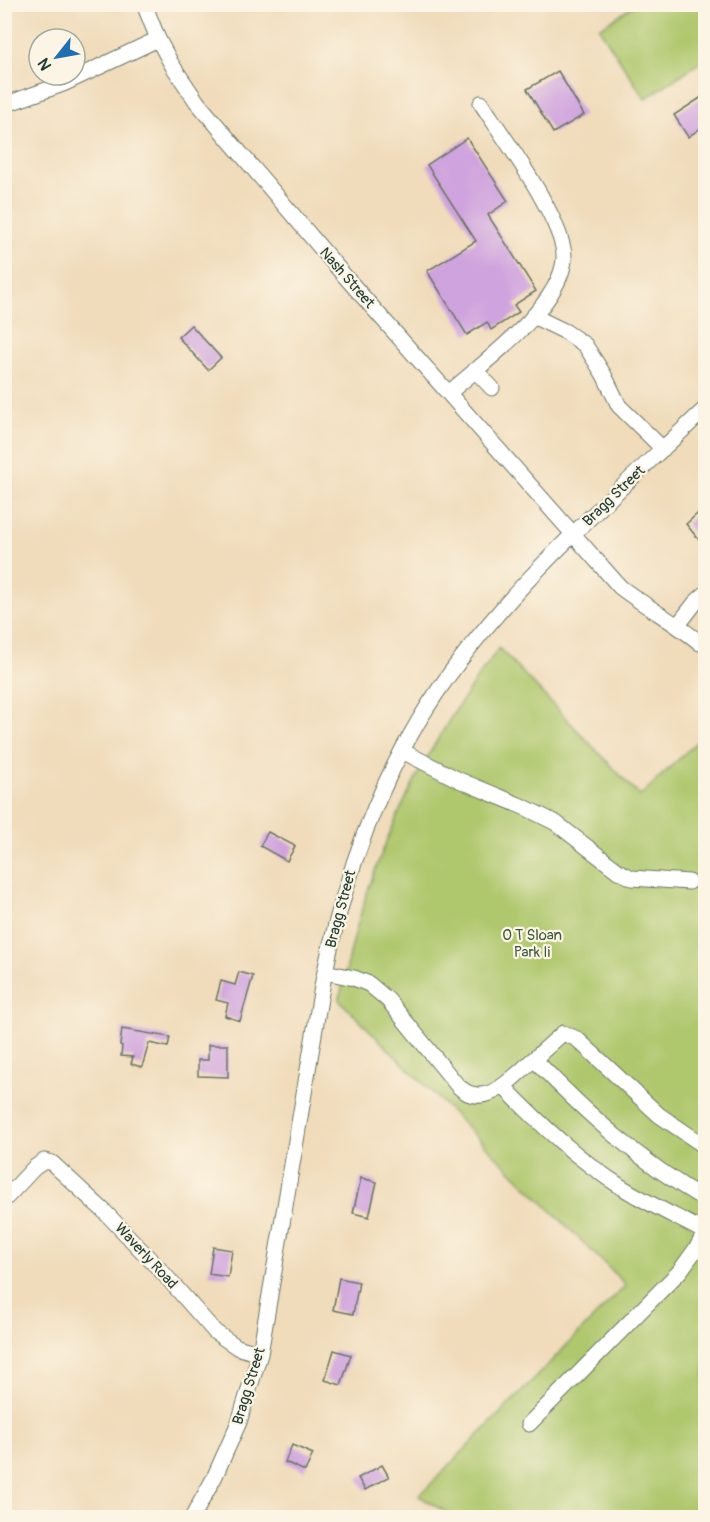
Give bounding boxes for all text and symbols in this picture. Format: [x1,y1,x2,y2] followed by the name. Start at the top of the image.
[27,27,87,87] north arrow
[34,54,56,74] text: N
[315,244,379,313] street label: Nash Street
[579,461,650,531] street label: Bragg Street
[321,867,361,950] street label: Bragg Street
[502,926,562,962] park label: O T Sloan Park Ii
[111,1219,181,1293] street label: Waverly Road
[228,1344,270,1427] street label: Bragg Street

